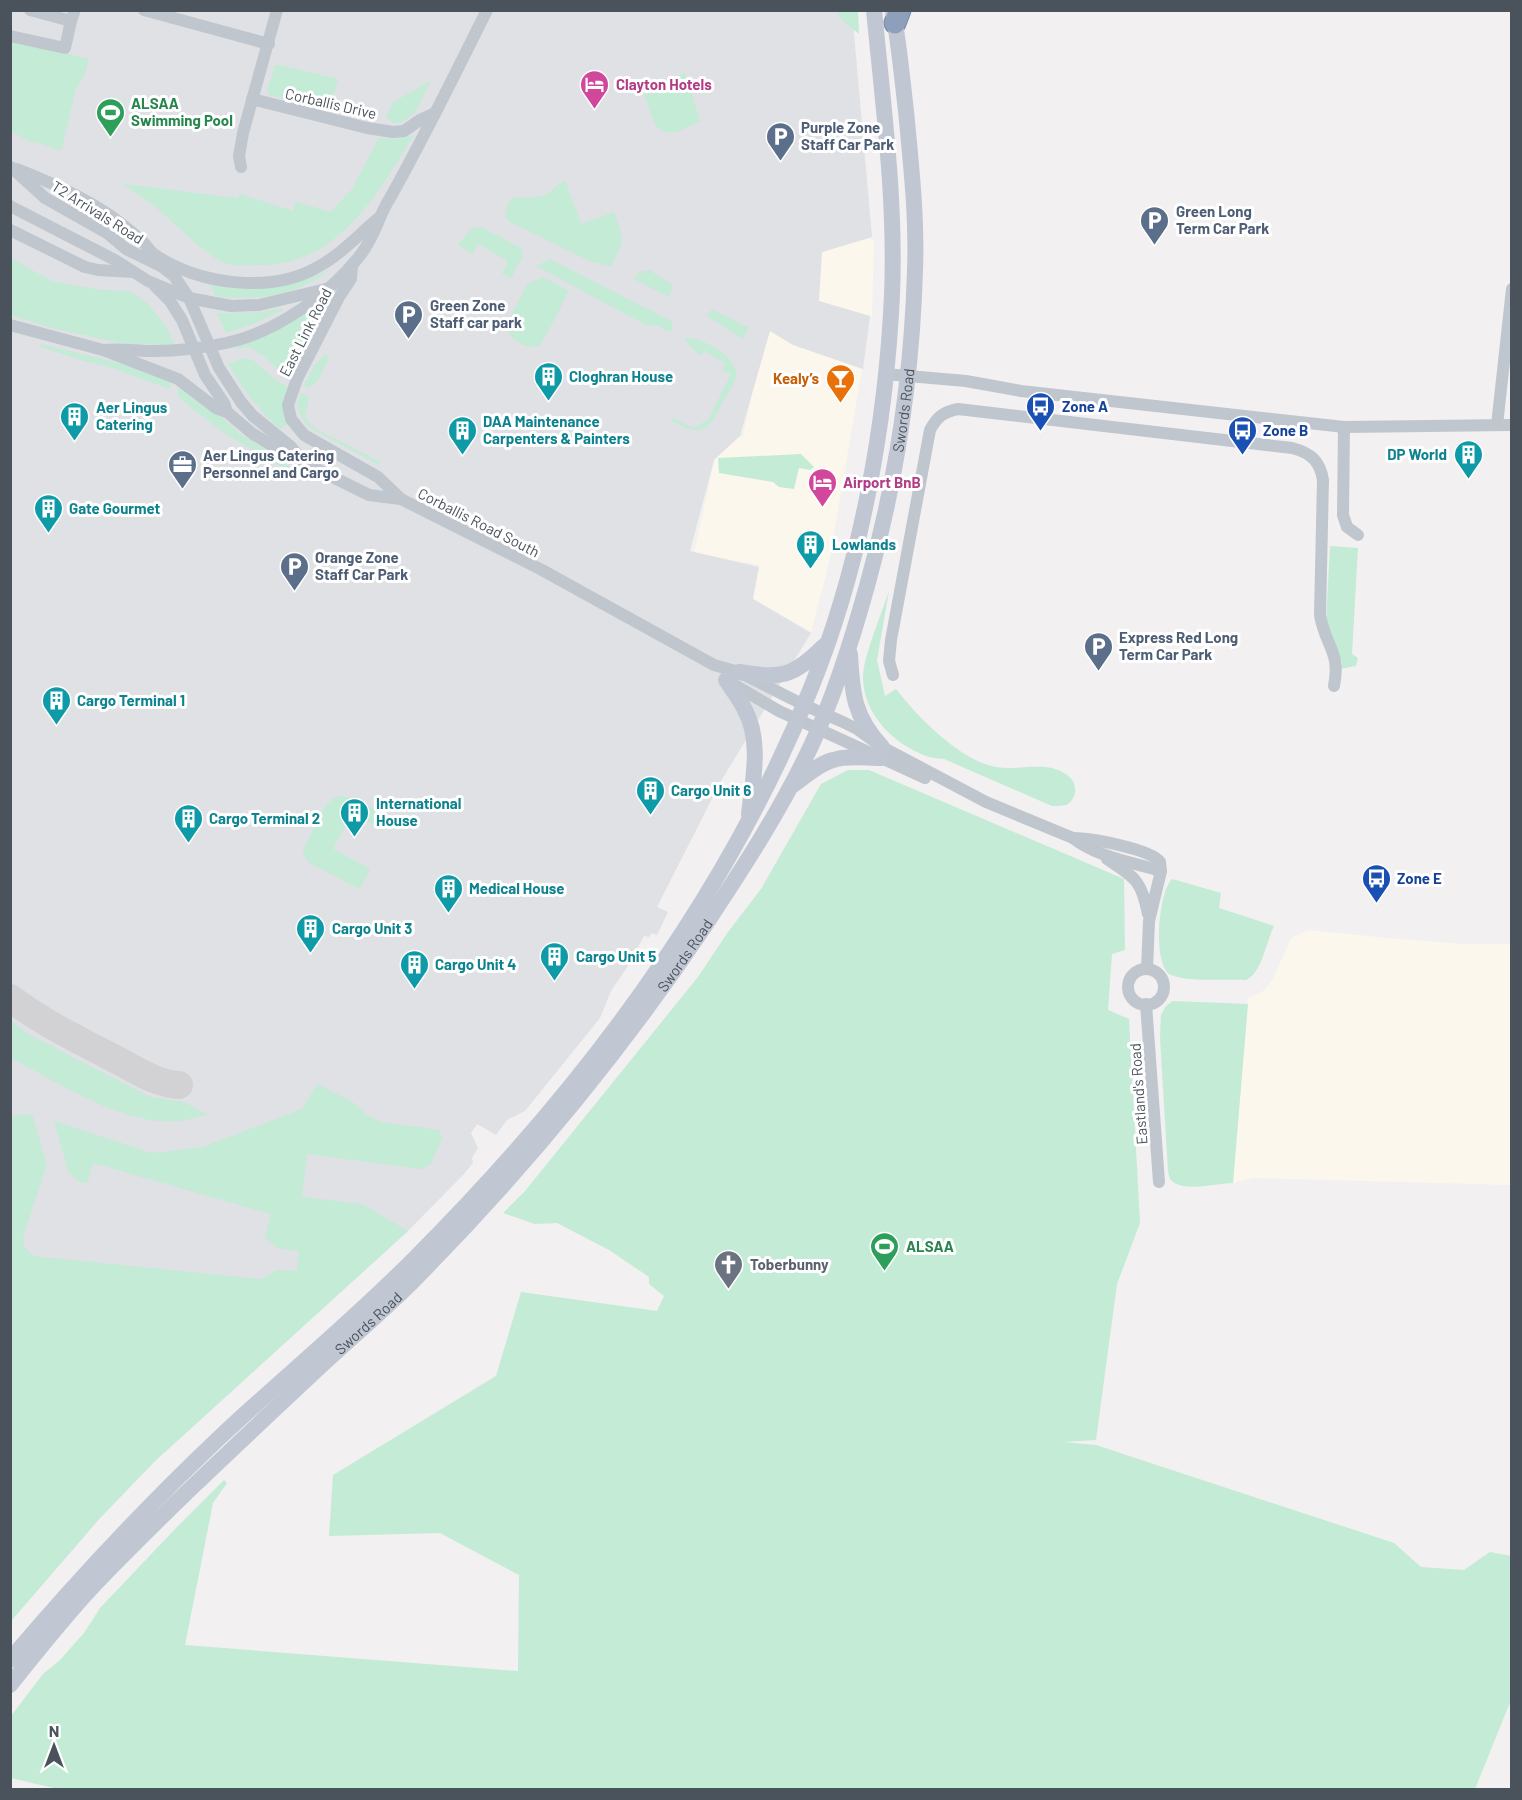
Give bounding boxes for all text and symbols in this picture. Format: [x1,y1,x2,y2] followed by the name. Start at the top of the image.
[579,68,611,110] hotel icon: Clayton Hotels
[616,75,712,93] place label: Clayton Hotels
[284,84,378,122] street label: Corballis Drive
[131,94,233,129] place label: ALSAA Swimming Pool
[94,96,126,138] sports icon: ALSAA Swimming Pool
[801,118,894,153] place label: Purple Zone Staff Car Park
[764,120,796,162] parking icon: Purple Zone Staff Car Park
[49,177,147,247] street label: T2 Arrivals Road
[1176,202,1269,237] place label: Green Long Term Car Park
[1139,204,1171,246] parking icon: Green Long Term Car Park
[275,285,335,379] street label: East Link Road
[430,296,522,331] place label: Green Zone Staff car park
[393,298,425,340] parking icon: Green Zone Staff car park
[532,360,564,402] building icon: Cloghran House
[824,362,856,404] bar icon: Kealy’s
[569,367,673,385] place label: Cloghran House
[888,367,918,454] street label: Swords Road
[773,369,819,387] place label: Kealy’s
[1025,390,1057,432] bus stop icon: Zone A
[1062,397,1108,415] place label: Zone A
[96,398,168,433] place label: Aer Lingus Catering
[59,400,91,442] building icon: Aer Lingus Catering
[483,412,630,447] place label: DAA Maintenance Carpenters & Painters
[446,414,478,456] building icon: DAA Maintenance Carpenters & Painters
[1226,414,1258,456] bus stop icon: Zone B
[1263,421,1308,439] place label: Zone B
[1452,438,1484,480] building icon: DP World
[1387,445,1447,463] place label: DP World
[203,446,339,481] place label: Aer Lingus Catering Personnel and Cargo
[166,448,198,490] office icon: Aer Lingus Catering Personnel and Cargo
[806,466,838,508] hotel icon: Airport BnB
[843,473,921,491] place label: Airport BnB
[415,484,543,560] street label: Corballis Road South
[32,492,64,534] building icon: Gate Gourmet
[69,499,161,517] place label: Gate Gourmet
[795,528,827,570] building icon: Lowlands
[832,535,897,553] place label: Lowlands
[315,548,408,583] place label: Orange Zone Staff Car Park
[278,550,310,592] parking icon: Orange Zone Staff Car Park
[1119,628,1238,663] place label: Express Red Long Term Car Park
[1082,630,1114,672] parking icon: Express Red Long Term Car Park
[40,684,72,726] building icon: Cargo Terminal 1
[77,691,185,709] place label: Cargo Terminal 1
[634,774,666,816] building icon: Cargo Unit 6
[671,781,751,799] place label: Cargo Unit 6
[376,794,461,829] place label: International House
[339,796,371,838] building icon: International House
[172,802,204,844] building icon: Cargo Terminal 2
[209,809,320,827] place label: Cargo Terminal 2
[1360,862,1392,904] bus stop icon: Zone E
[1397,869,1442,887] place label: Zone E
[432,872,464,914] building icon: Medical House
[469,879,565,897] place label: Medical House
[295,912,327,954] building icon: Cargo Unit 3
[653,915,716,995] street label: Swords Road
[332,919,412,937] place label: Cargo Unit 3
[539,940,571,982] building icon: Cargo Unit 5
[576,947,656,965] place label: Cargo Unit 5
[398,948,430,990] building icon: Cargo Unit 4
[435,955,516,973] place label: Cargo Unit 4
[1125,1043,1151,1145] street label: Eastland's Road
[869,1230,901,1272] sports icon: ALSAA
[906,1237,954,1255] place label: ALSAA
[713,1248,745,1290] church icon: Toberbunny
[750,1255,829,1273] place label: Toberbunny
[331,1288,406,1358] street label: Swords Road
[24,1716,84,1776] north arrow
[49,1721,59,1740] text: N

